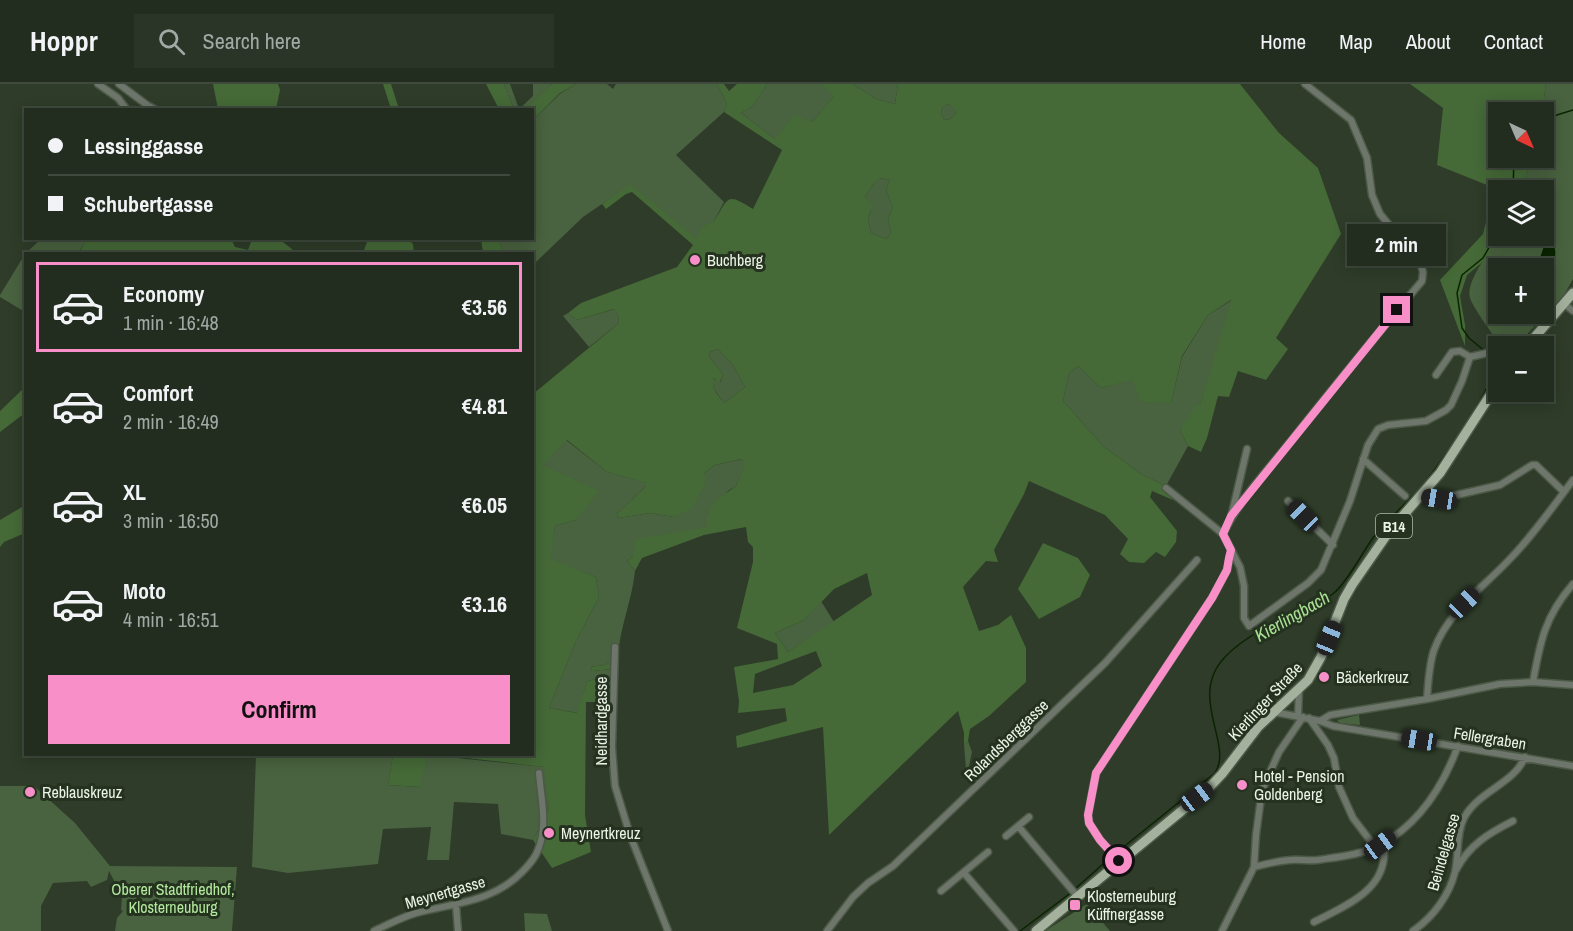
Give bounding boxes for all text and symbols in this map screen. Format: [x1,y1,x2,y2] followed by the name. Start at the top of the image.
[134,14,554,68] search box
[30,22,98,60] text: Hoppr
[155,25,188,58] icon: search
[203,26,301,56] text: Search here
[1260,27,1306,56] text: Home
[1339,27,1373,56] text: Map
[1406,27,1451,56] text: About
[1484,27,1543,56] text: Contact
[1488,102,1554,168] north arrow
[1488,102,1554,402] map controls
[84,131,203,161] text: Lessinggasse
[1488,180,1554,246] button: layers
[84,189,213,219] text: Schubertgasse
[1348,223,1446,265] callout: 2 min
[1375,231,1418,258] text: 2 min
[707,249,764,271] place label: Buchberg
[688,253,702,267] marker: Buchberg
[1488,258,1554,324] button: +
[123,279,204,309] text: Economy
[51,280,105,334] icon: car
[462,292,507,322] text: €3.56
[1383,296,1410,323] route end
[123,309,219,336] text: 1 min · 16:48
[1488,336,1554,402] button: −
[123,378,193,408] text: Comfort
[51,379,105,433] icon: car
[462,391,507,421] text: €4.81
[123,408,219,435] text: 2 min · 16:49
[123,477,146,507] text: XL
[51,478,105,532] icon: car
[1420,487,1458,511] car
[462,490,507,520] text: €6.05
[1284,497,1322,535] car
[123,507,219,534] text: 3 min · 16:50
[1376,514,1412,538] road number: B14
[123,576,166,606] text: Moto
[51,577,105,631] icon: car
[1250,584,1334,648] water label: Kierlingbach
[1445,584,1483,622] car
[462,589,507,619] text: €3.16
[123,606,219,633] text: 4 min · 16:51
[1314,618,1344,658] car
[1223,657,1307,745] street label: Kierlinger Straße
[1336,666,1409,688] place label: Bäckerkreuz
[1317,670,1331,684] marker: Bäckerkreuz
[48,675,510,744] button: Confirm
[590,677,612,765] street label: Neidhardgasse
[959,694,1053,786] street label: Rolandsberggasse
[1452,721,1528,755] street label: Fellergraben
[1400,728,1438,752] car
[1254,765,1344,805] place label: Hotel - Pension Goldenberg
[1235,778,1249,792] marker: Hotel - Pension Goldenberg
[1177,779,1217,815] car
[42,781,123,803] place label: Reblauskreuz
[23,785,37,799] marker: Reblauskreuz
[1421,811,1465,893] street label: Beindelgasse
[561,822,641,844] place label: Meynertkreuz
[542,826,556,840] marker: Meynertkreuz
[1360,827,1400,863] car
[1105,847,1132,874] route start
[402,870,488,914] street label: Meynertgasse
[111,878,235,918] park label: Oberer Stadtfriedhof, Klosterneuburg
[1087,885,1177,925] place label: Klosterneuburg Küffnergasse
[1068,898,1082,912] marker: Klosterneuburg Küffnergasse

